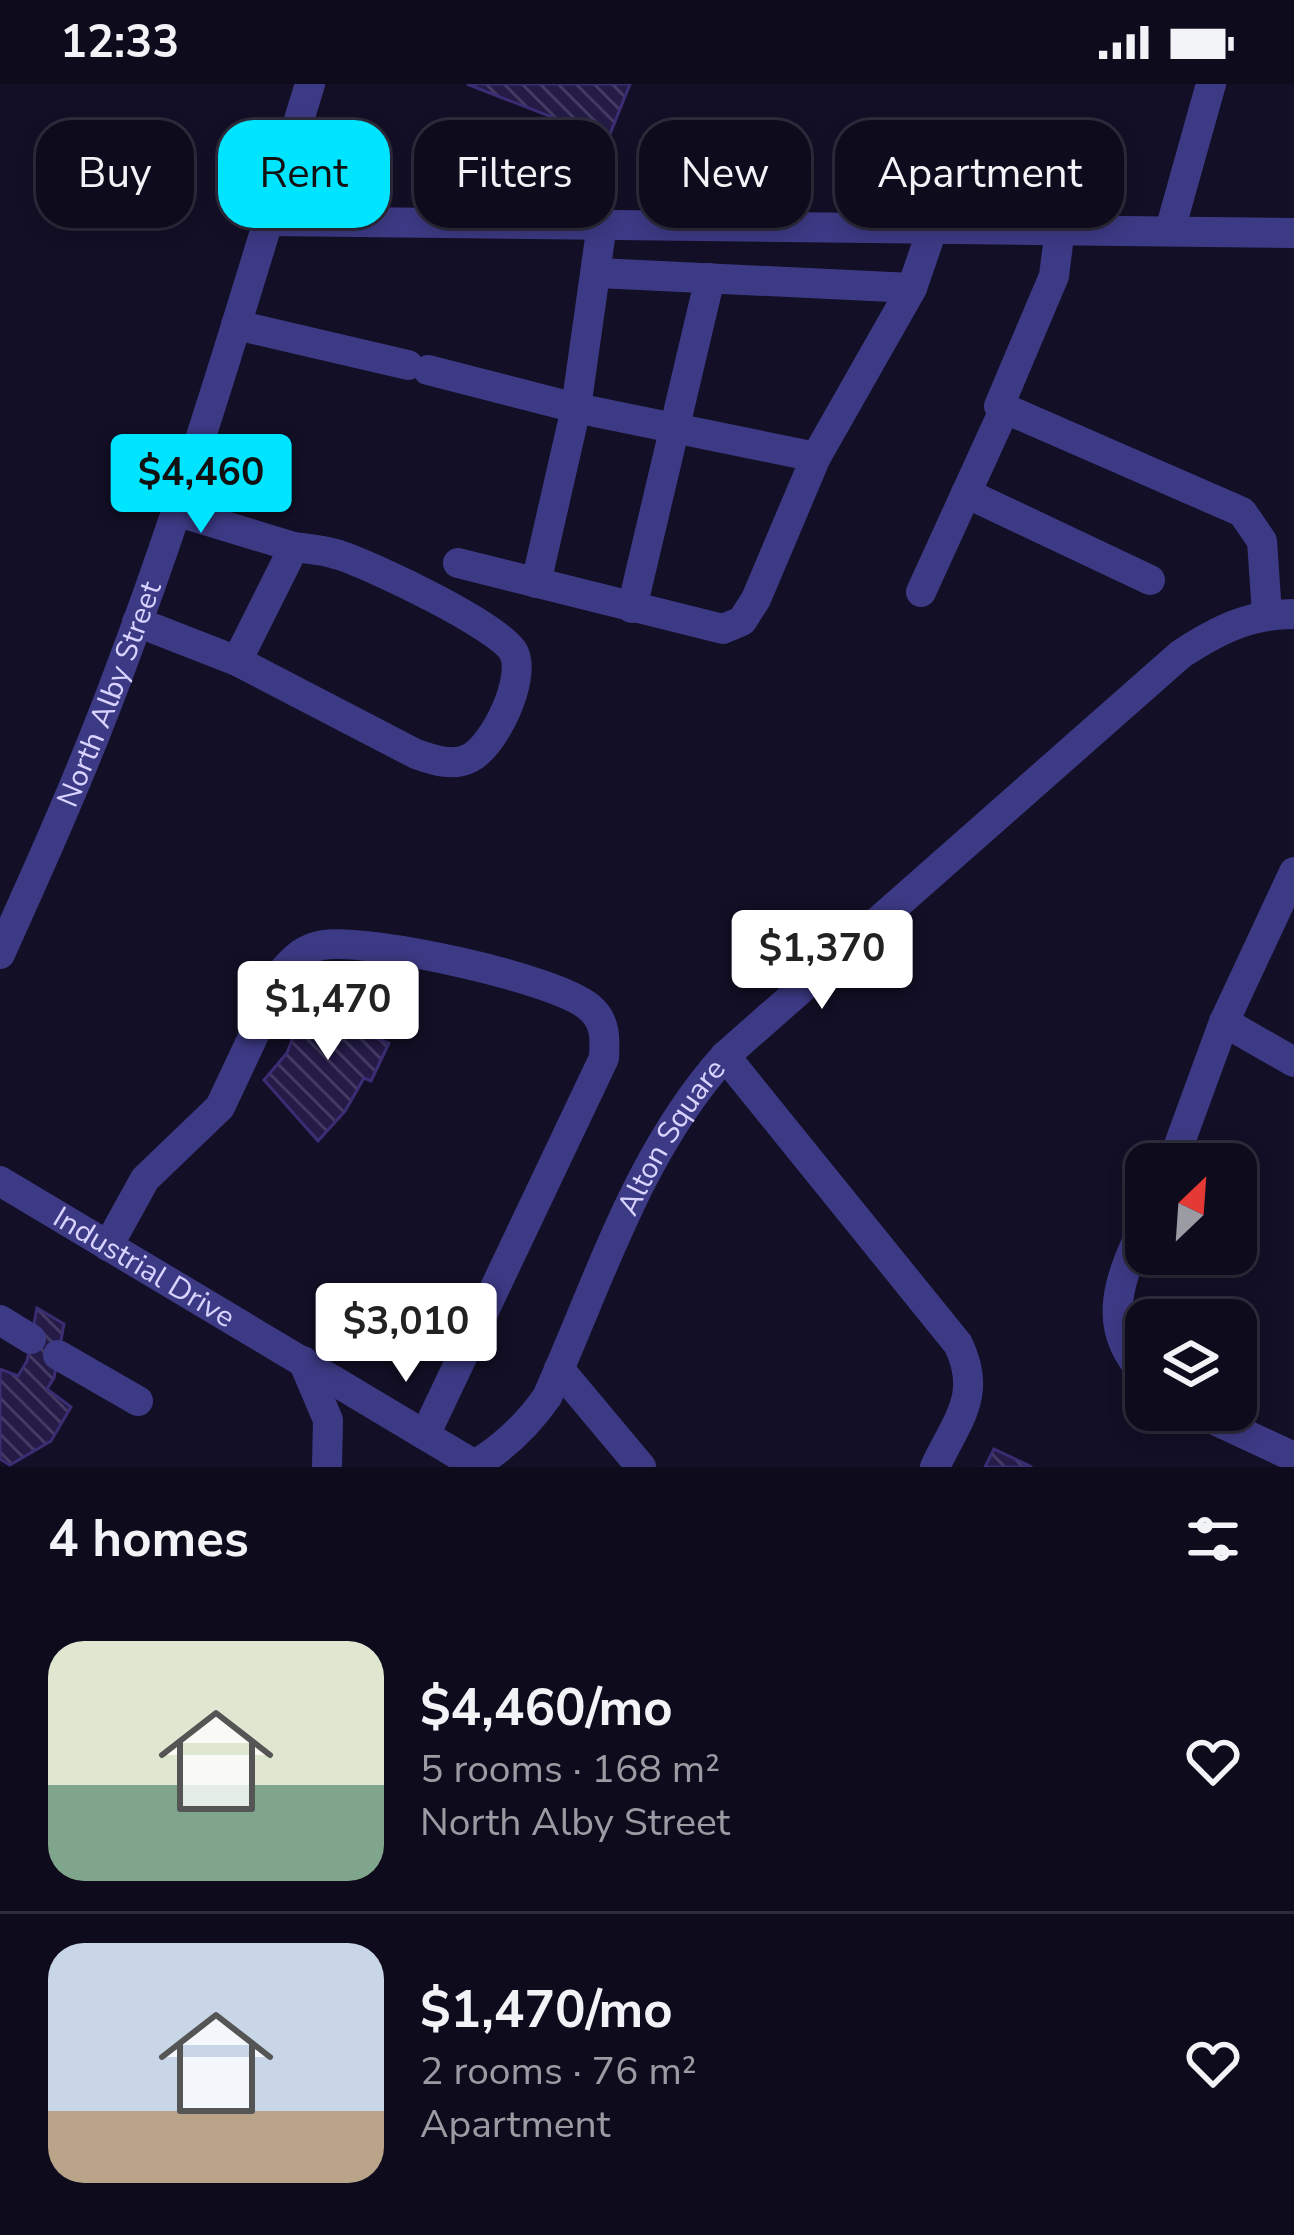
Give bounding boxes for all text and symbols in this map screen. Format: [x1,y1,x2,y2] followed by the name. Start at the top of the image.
[60,12,179,73] text: 12:33
[36,120,194,228] chip: Buy
[218,120,390,228] chip: Rent
[414,120,615,228] chip: Filters
[639,120,811,228] chip: New
[835,120,1124,228] chip: Apartment
[103,434,299,536] pin: $4,460
[138,446,264,499] text: $4,460
[47,575,171,813] street label: North Alby Street
[724,910,920,1012] pin: $1,370
[759,922,885,975] text: $1,370
[230,961,426,1063] pin: $1,470
[265,973,391,1026] text: $1,470
[607,1050,735,1222] street label: Alton Square
[1125,1143,1257,1275] north arrow
[1125,1143,1257,1431] map controls
[46,1197,243,1337] street label: Industrial Drive
[308,1283,504,1385] pin: $3,010
[343,1295,469,1348] text: $3,010
[1125,1299,1257,1431] button: layers
[48,1504,249,1574] text: 4 homes
[1180,1506,1246,1572] icon: filters
[420,1673,673,1743] text: $4,460/mo
[144,1689,288,1833] icon: home
[1180,1728,1246,1794] icon: heart
[420,1743,720,1796] text: 5 rooms · 168 m²
[420,1796,730,1849] text: North Alby Street
[420,1975,673,2045] text: $1,470/mo
[144,1991,288,2135] icon: home
[1180,2030,1246,2096] icon: heart
[420,2045,697,2098] text: 2 rooms · 76 m²
[420,2098,610,2151] text: Apartment

